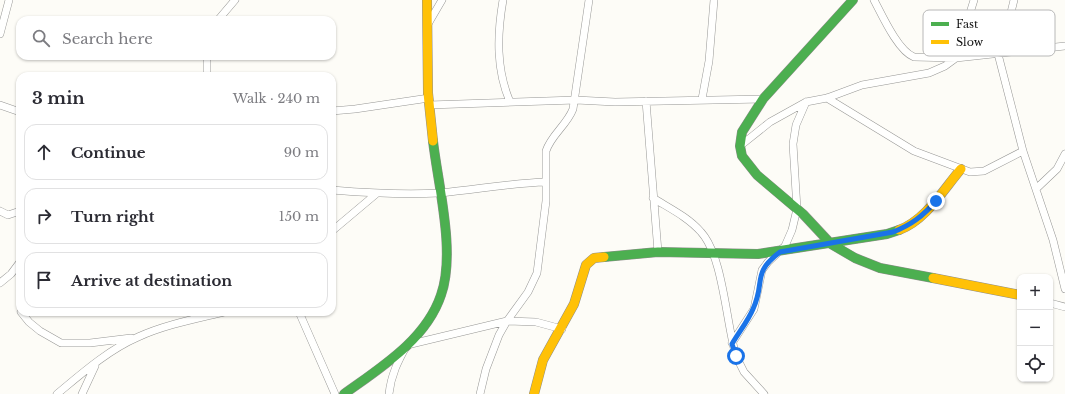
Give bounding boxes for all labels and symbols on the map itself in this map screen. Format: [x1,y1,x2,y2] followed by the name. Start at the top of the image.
[923,10,1055,56] legend
[956,17,979,31] text: Fast
[956,35,984,49] text: Slow
[927,192,945,210] route end
[727,347,745,365] route start

